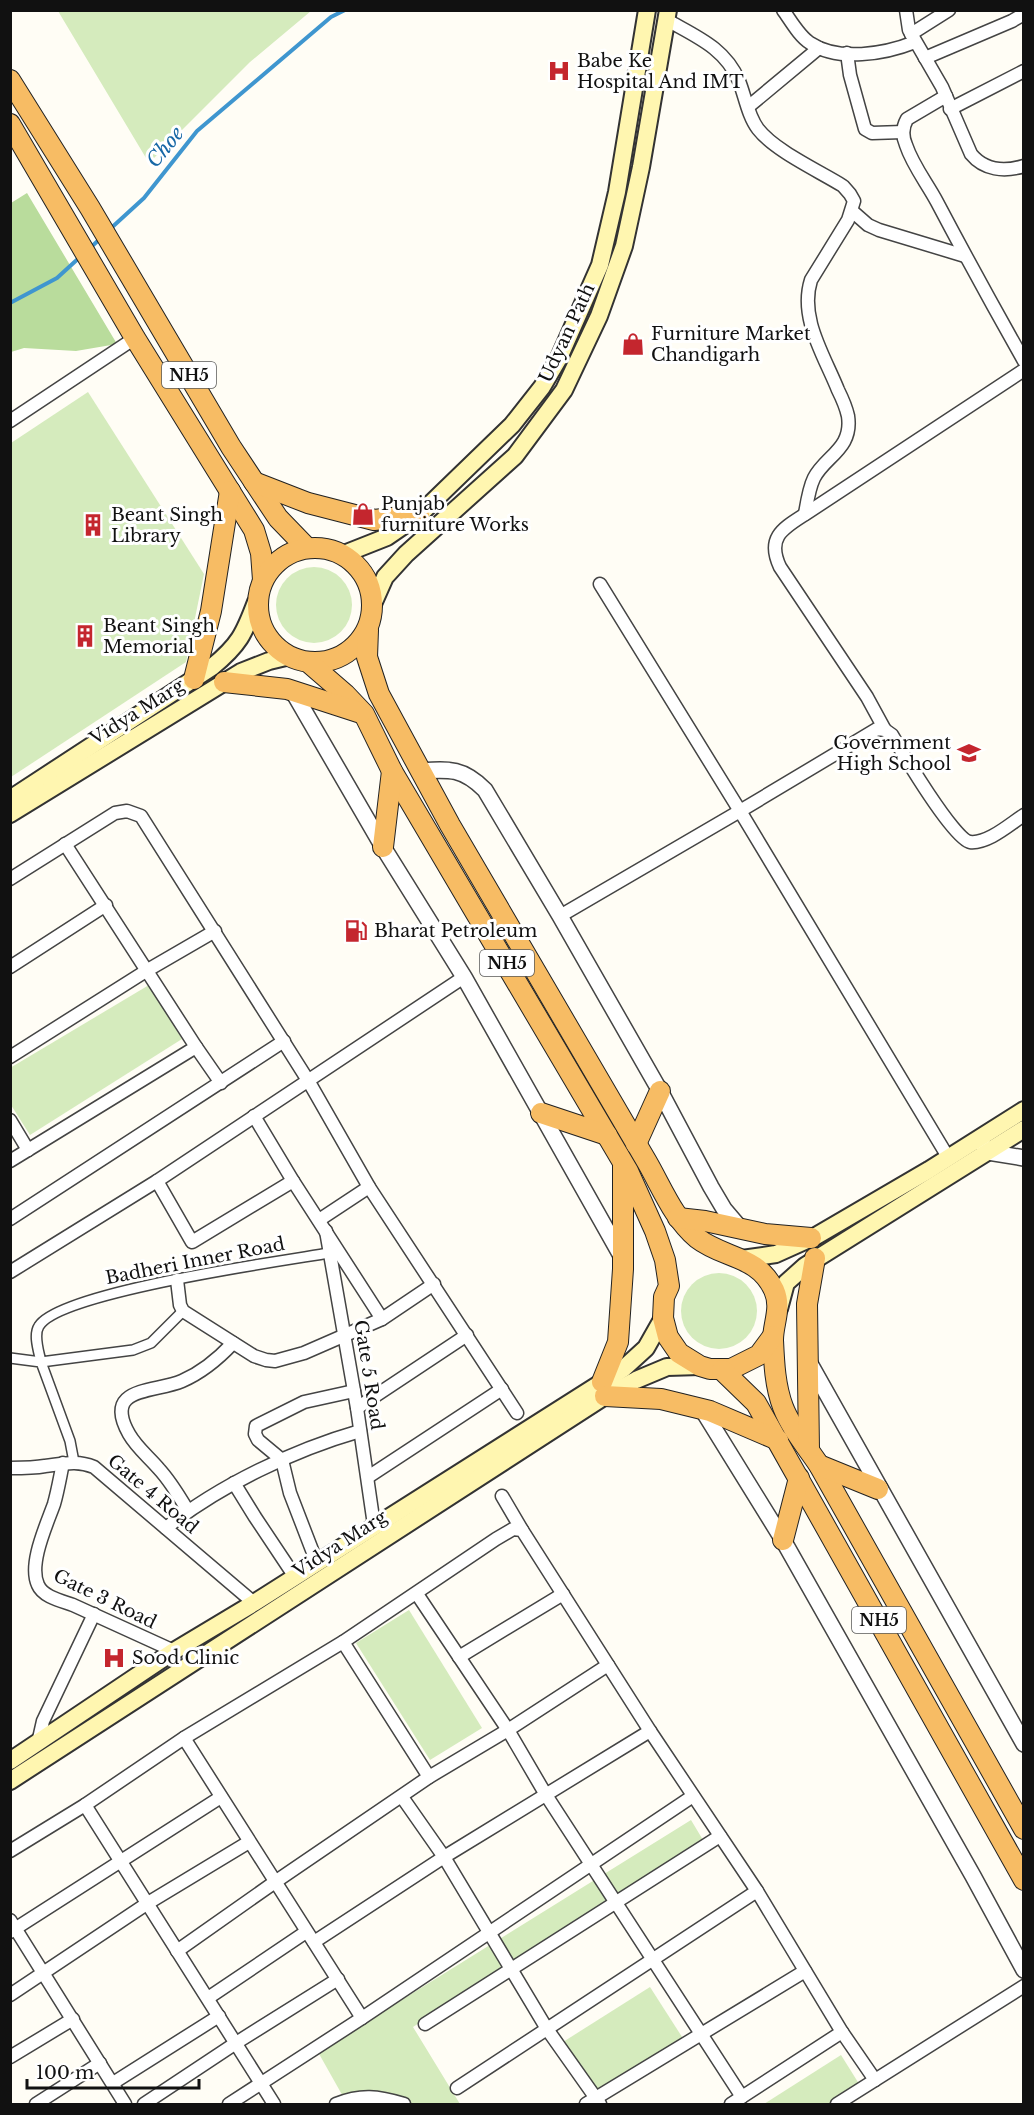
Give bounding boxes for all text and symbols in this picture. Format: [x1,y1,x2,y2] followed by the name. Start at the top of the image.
[577,50,744,93] place label: Babe Ke Hospital And IMT
[546,58,572,84] hospital icon: Babe Ke Hospital And IMT
[141,122,189,172] water label: Choe
[534,280,600,386] street label: Udyan Path
[651,323,811,366] place label: Furniture Market Chandigarh
[620,331,646,357] shop icon: Furniture Market Chandigarh
[162,362,216,388] road number: NH5
[381,493,529,536] place label: Punjab furniture Works
[350,501,376,527] shop icon: Punjab furniture Works
[111,504,223,547] place label: Beant Singh Library
[80,512,106,538] building icon: Beant Singh Library
[103,615,215,658] place label: Beant Singh Memorial
[72,623,98,649] building icon: Beant Singh Memorial
[85,674,189,750] street label: Vidya Marg
[833,732,951,775] place label: Government High School
[956,740,982,766] school or university icon: Government High School
[343,918,369,944] fuel station icon: Bharat Petroleum
[374,920,537,942] place label: Bharat Petroleum
[480,950,534,976] road number: NH5
[103,1233,287,1289] street label: Badheri Inner Road
[349,1318,389,1432] street label: Gate 5 Road
[103,1450,203,1538] street label: Gate 4 Road
[288,1505,391,1583] street label: Vidya Marg
[50,1565,160,1633] street label: Gate 3 Road
[852,1607,906,1633] road number: NH5
[101,1645,127,1671] hospital icon: Sood Clinic
[132,1647,239,1669] place label: Sood Clinic
[27,2052,200,2090] scale bar
[36,2062,94,2084] text: 100 m

